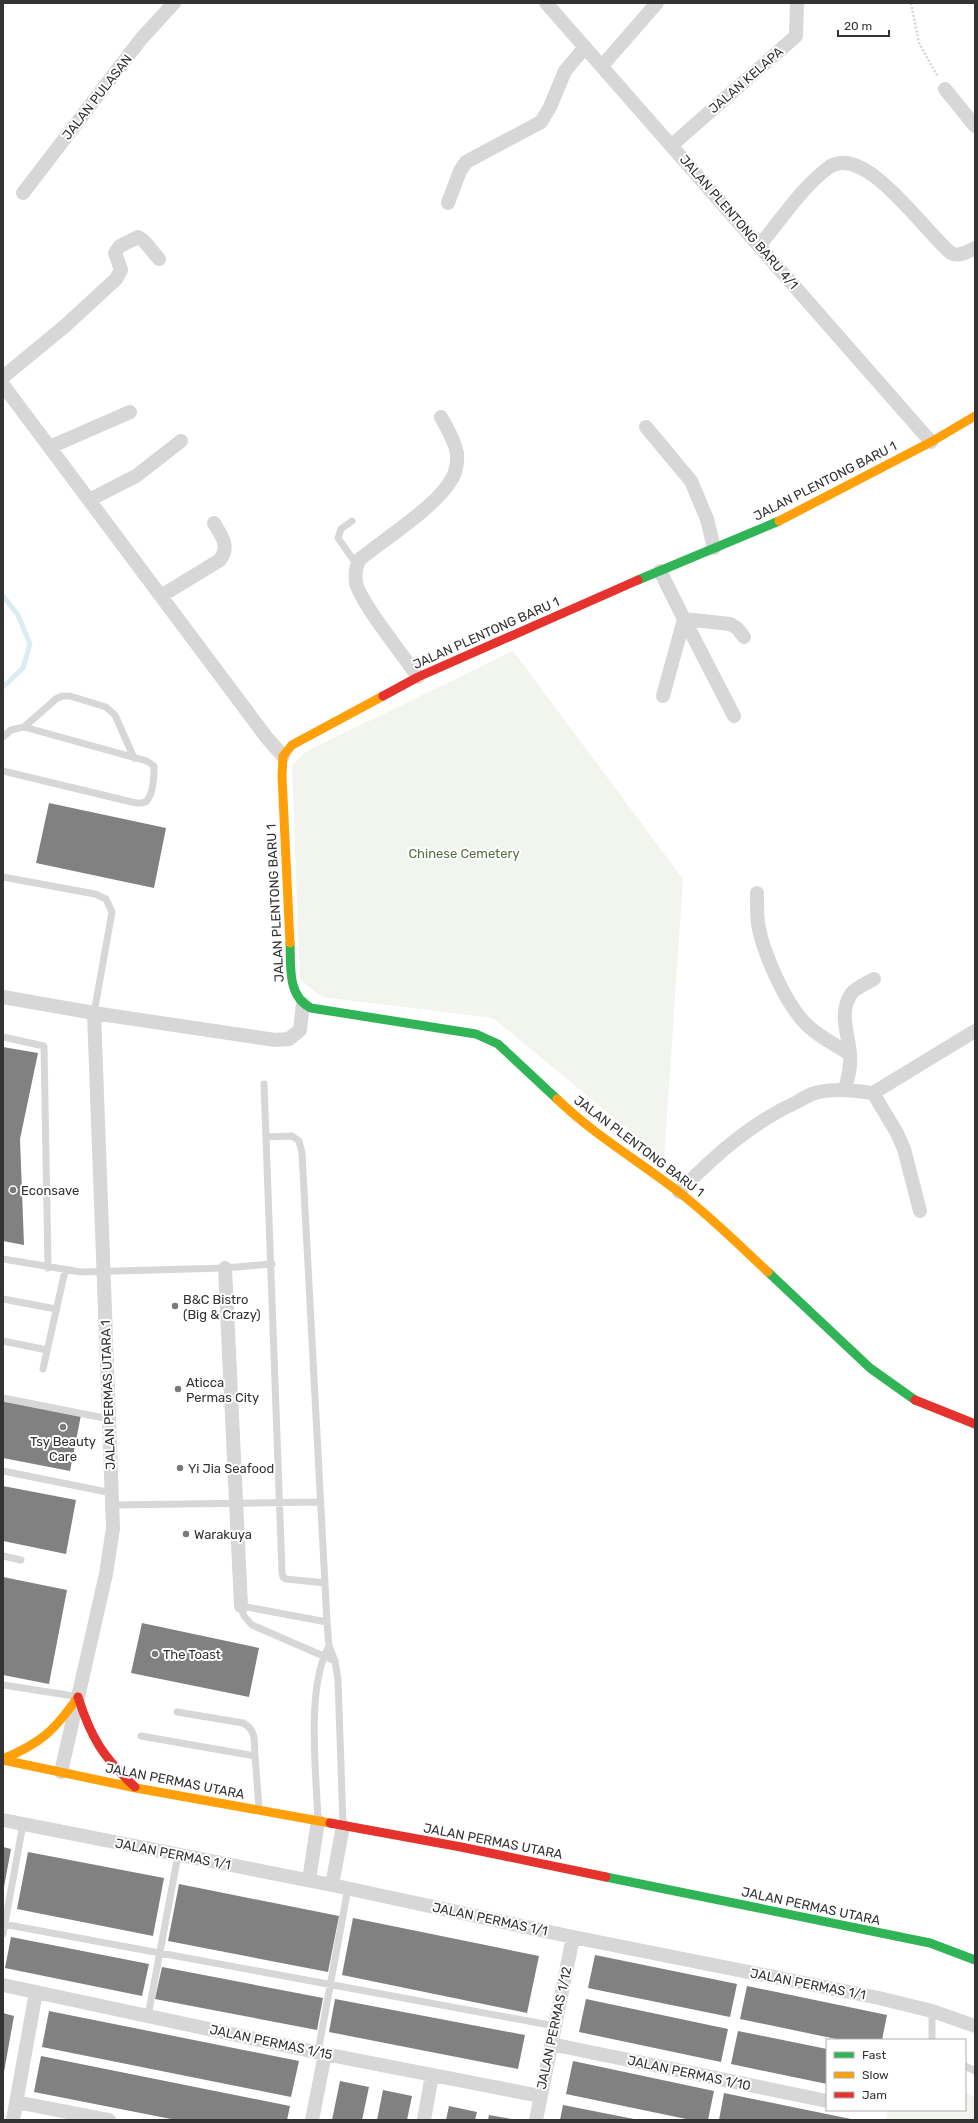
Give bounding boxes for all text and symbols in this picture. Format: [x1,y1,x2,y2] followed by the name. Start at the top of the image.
[838,12,889,38] scale bar
[844,19,872,33] text: 20 m
[706,44,786,116] street label: JALAN KELAPA
[59,51,135,143] street label: JALAN PULASAN
[677,152,801,292] street label: JALAN PLENTONG BARU 4/1
[751,438,899,524] street label: JALAN PLENTONG BARU 1
[411,594,561,672] street label: JALAN PLENTONG BARU 1
[263,823,287,983] street label: JALAN PLENTONG BARU 1
[408,846,520,861] park label: Chinese Cemetery
[571,1092,707,1200] street label: JALAN PLENTONG BARU 1
[21,1183,79,1198] place label: Econsave
[8,1185,18,1195] marker: Econsave
[183,1292,261,1323] place label: B&C Bistro (Big & Crazy)
[170,1301,180,1311] marker: B&C Bistro (Big & Crazy)
[98,1320,118,1470] street label: JALAN PERMAS UTARA 1
[186,1375,259,1405] place label: Aticca Permas City
[173,1384,183,1394] marker: Aticca Permas City
[58,1422,68,1432] marker: Tsy Beauty Care
[30,1434,96,1464] place label: Tsy Beauty Care
[188,1461,274,1476] place label: Yi Jia Seafood
[175,1463,185,1473] marker: Yi Jia Seafood
[194,1527,252,1542] place label: Warakuya
[181,1529,191,1539] marker: Warakuya
[163,1647,221,1662] place label: The Toast
[150,1649,160,1659] marker: The Toast
[104,1760,246,1802] street label: JALAN PERMAS UTARA
[422,1820,564,1862] street label: JALAN PERMAS UTARA
[114,1835,232,1873] street label: JALAN PERMAS 1/1
[740,1884,882,1928] street label: JALAN PERMAS UTARA
[431,1899,549,1939] street label: JALAN PERMAS 1/1
[534,1965,574,2091] street label: JALAN PERMAS 1/12
[749,1965,867,2003] street label: JALAN PERMAS 1/1
[208,2022,334,2062] street label: JALAN PERMAS 1/15
[826,2039,966,2111] legend
[862,2048,886,2062] text: Fast
[626,2053,752,2093] street label: JALAN PERMAS 1/10
[862,2068,889,2082] text: Slow
[862,2088,887,2102] text: Jam

